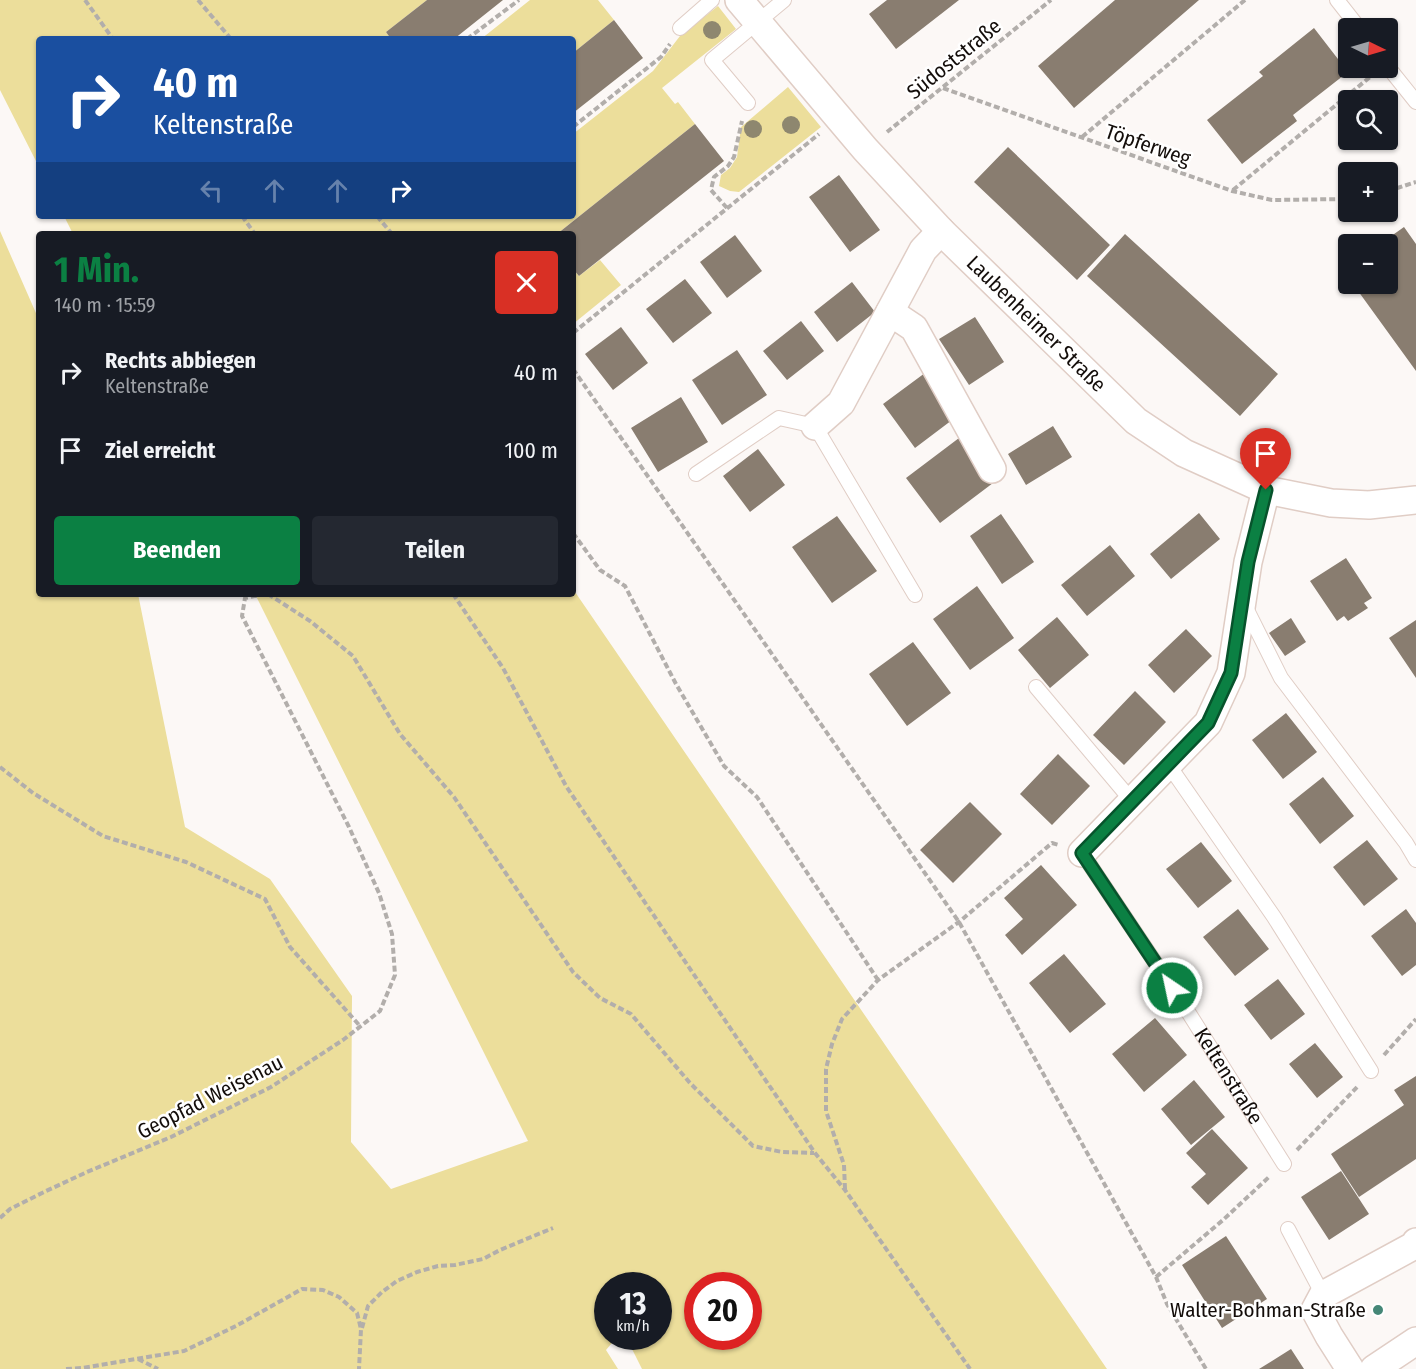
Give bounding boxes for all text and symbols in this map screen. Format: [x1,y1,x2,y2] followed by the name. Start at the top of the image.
[902,13,1006,105] street label: Südoststraße
[1338,18,1398,78] north arrow
[1338,18,1398,294] map controls
[153,58,238,108] text: 40 m
[54,60,132,138] icon: right
[1338,90,1398,150] button: search
[153,109,293,141] text: Keltenstraße
[1102,118,1194,172] street label: Töpferweg
[1338,162,1398,222] button: +
[195,174,228,207] icon: left
[258,174,291,207] icon: ahead
[321,174,354,207] icon: ahead
[384,174,417,207] icon: right
[1338,234,1398,294] button: −
[54,248,139,292] text: 1 Min.
[961,250,1111,398] street label: Laubenheimer Straße
[495,251,558,314] button: close
[54,293,156,317] text: 140 m · 15:59
[105,347,256,374] text: Rechts abbiegen
[54,356,87,389] icon: right
[514,359,558,386] text: 40 m
[105,374,209,398] text: Keltenstraße
[1240,428,1291,490] pin
[54,434,87,467] icon: arrive
[105,437,216,464] text: Ziel erreicht
[504,437,558,464] text: 100 m
[1249,437,1282,470] icon: arrive
[54,516,300,585] button: Beenden
[312,516,558,585] button: Teilen
[1140,956,1204,1020] position arrow
[1188,1023,1269,1129] street label: Keltenstraße
[133,1049,287,1145] street label: Geopfad Weisenau
[684,1272,762,1350] speed limit sign: 20
[620,1286,646,1322] text: 13
[1170,1297,1366,1323] place label: Walter-Bohman-Straße
[1371,1303,1385,1317] marker: Walter-Bohman-Straße
[616,1317,650,1335] text: km/h

